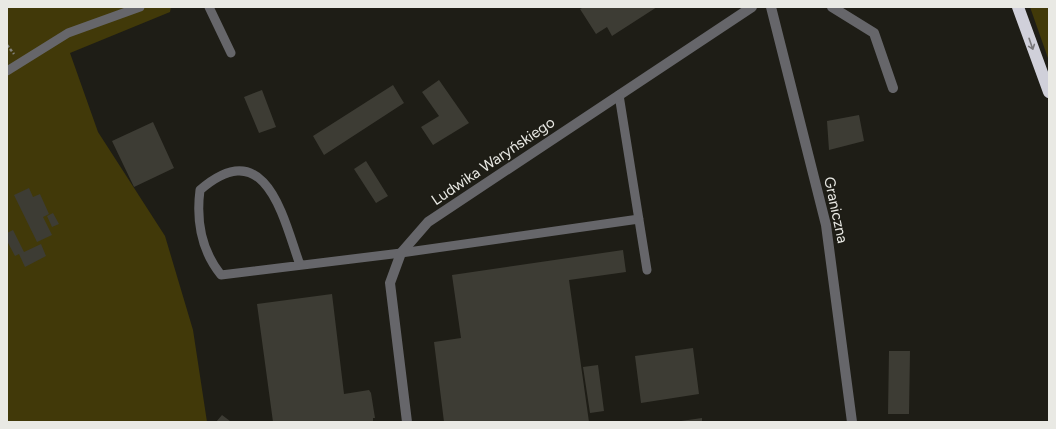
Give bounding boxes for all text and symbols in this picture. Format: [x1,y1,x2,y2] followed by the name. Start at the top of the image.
[1028,37,1035,50] one-way arrow
[428,113,558,209] street label: Ludwika Waryńskiego
[820,175,852,245] street label: Graniczna

